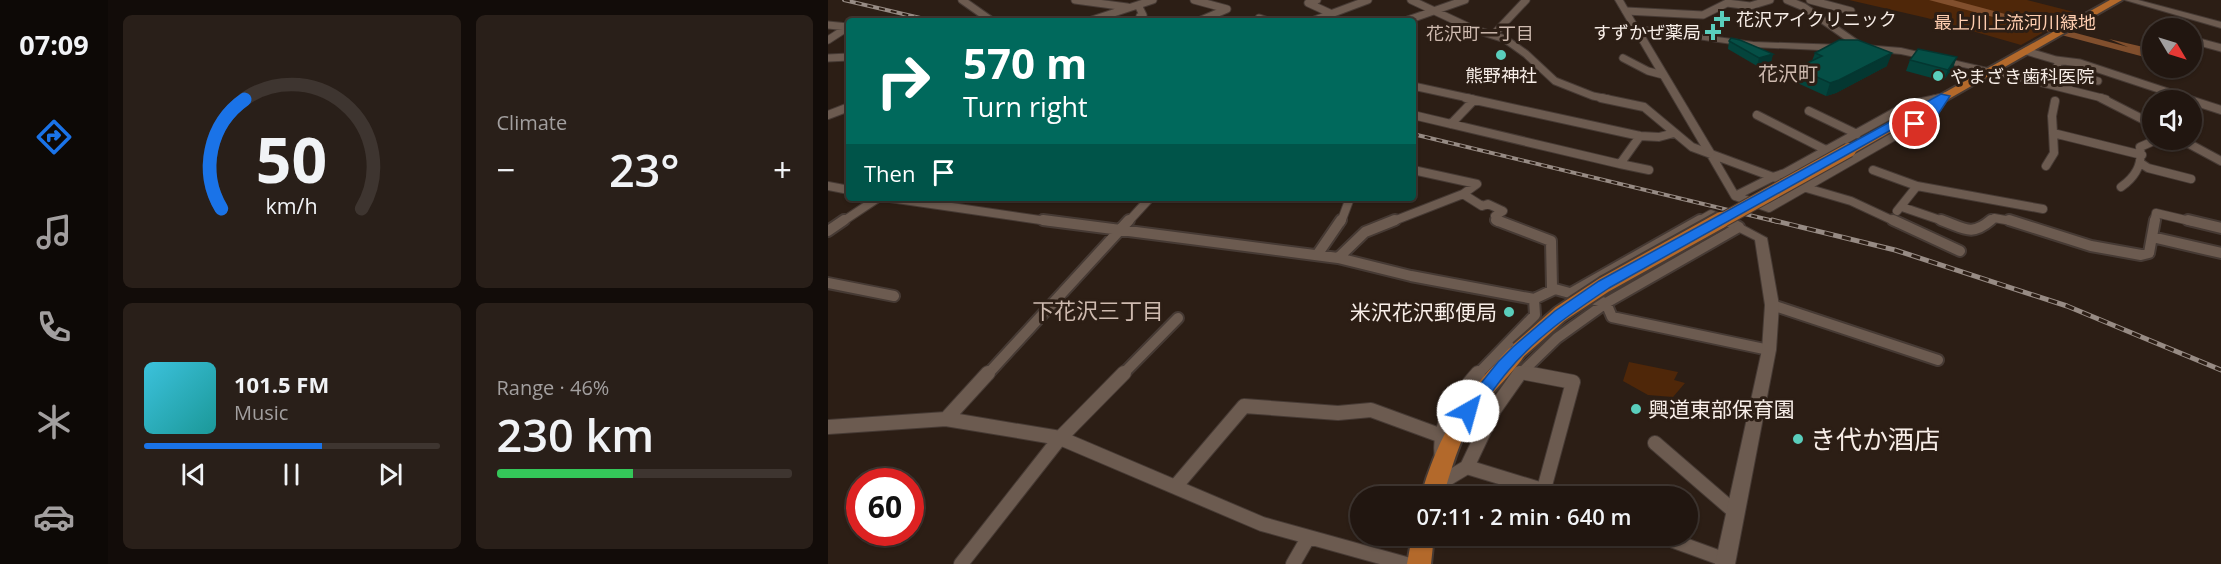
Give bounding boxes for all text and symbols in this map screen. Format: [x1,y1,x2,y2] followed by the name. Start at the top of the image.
[1736,7,1897,31] place label: 花沢アイクリニック
[1713,10,1731,28] marker: 花沢アイクリニック
[1934,10,2096,34] park label: 最上川上流河川緑地
[2142,18,2202,78] north arrow
[2142,18,2202,150] map controls
[1593,20,1701,44] place label: すずかぜ薬局
[1426,21,1534,45] district label: 花沢町一丁目
[1706,25,1720,39] marker: すずかぜ薬局
[19,26,89,63] text: 07:09
[963,34,1087,91] text: 570 m
[864,42,942,120] icon: right
[1494,48,1508,62] marker: 熊野神社
[1758,60,1818,87] district label: 花沢町
[1465,63,1537,87] place label: 熊野神社
[1950,64,2094,88] place label: やまざき歯科医院
[1931,69,1945,83] marker: やまざき歯科医院
[963,88,1088,125] text: Turn right
[2142,90,2202,150] button: sound
[1889,98,1940,149] pin
[1898,107,1931,140] icon: arrive
[497,109,567,136] text: Climate
[33,116,75,158] icon: directions
[256,116,327,201] text: 50
[609,139,680,200] text: 23°
[497,147,515,192] text: −
[773,147,792,192] text: +
[927,156,960,189] icon: arrive
[864,158,915,188] text: Then
[266,191,318,220] text: km/h
[33,211,75,253] icon: music
[1032,295,1164,325] district label: 下花沢三丁目
[1350,298,1497,326] place label: 米沢花沢郵便局
[1502,305,1516,319] marker: 米沢花沢郵便局
[33,306,75,348] icon: phone
[234,369,329,399] text: 101.5 FM
[497,374,609,401] text: Range · 46%
[1436,379,1500,443] position arrow
[1648,395,1795,423] place label: 興道東部保育園
[234,399,288,426] text: Music
[33,401,75,443] icon: climate
[1629,402,1643,416] marker: 興道東部保育園
[497,404,654,465] text: 230 km
[1810,421,1940,457] place label: き代か酒店
[1791,432,1805,446] marker: き代か酒店
[177,458,210,491] icon: previous
[275,458,308,491] icon: pause
[374,458,407,491] icon: next
[846,468,924,546] speed limit sign: 60
[33,496,75,538] icon: car
[1416,501,1632,531] text: 07:11 · 2 min · 640 m

